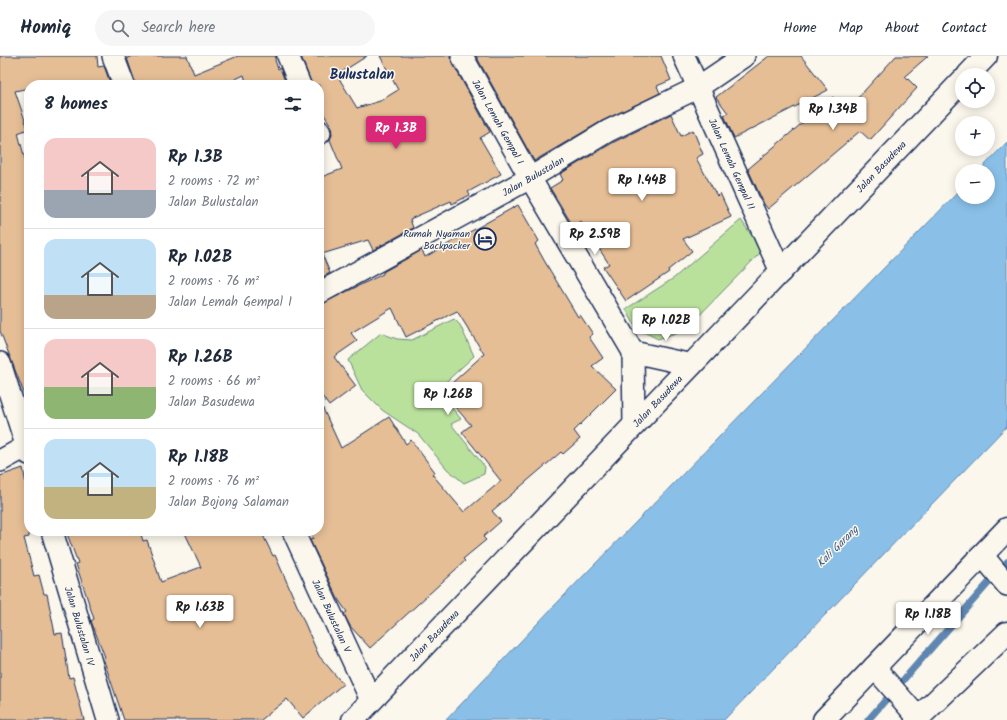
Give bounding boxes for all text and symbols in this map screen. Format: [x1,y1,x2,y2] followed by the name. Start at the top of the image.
[95,10,375,46] search box
[20,13,71,43] text: Homiq
[141,16,215,40] text: Search here
[109,17,131,39] icon: search
[783,17,817,39] text: Home
[839,17,863,39] text: Map
[885,17,919,39] text: About
[941,17,987,39] text: Contact
[330,64,395,86] district label: Bulustalan
[955,68,995,204] map controls
[955,68,995,108] button: locate
[467,76,528,168] street label: Jalan Lemah Gempal I
[44,91,108,118] text: 8 homes
[282,93,304,115] icon: filters
[792,97,874,131] pin: Rp 1.34B
[808,99,858,120] text: Rp 1.34B
[359,116,433,150] pin: Rp 1.3B
[704,116,759,212] street label: Jalan Lemah Gempal II
[955,116,995,156] button: +
[375,118,417,139] text: Rp 1.3B
[853,137,911,197] street label: Jalan Basudewa
[168,144,223,171] text: Rp 1.3B
[499,152,568,201] street label: Jalan Bulustalan
[76,154,124,202] icon: home
[955,164,995,204] button: −
[601,168,683,202] pin: Rp 1.44B
[617,170,667,191] text: Rp 1.44B
[168,171,259,192] text: 2 rooms · 72 m²
[168,192,258,213] text: Jalan Bulustalan
[554,222,636,256] pin: Rp 2.59B
[569,224,621,245] text: Rp 2.59B
[403,226,471,254] place label: Rumah Nyaman Backpacker
[472,226,498,252] hotel icon: Rumah Nyaman Backpacker
[168,244,232,271] text: Rp 1.02B
[76,255,124,303] icon: home
[168,271,259,292] text: 2 rooms · 76 m²
[168,292,292,313] text: Jalan Lemah Gempal I
[625,308,707,342] pin: Rp 1.02B
[641,310,691,331] text: Rp 1.02B
[168,344,233,371] text: Rp 1.26B
[76,355,124,403] icon: home
[168,371,260,392] text: 2 rooms · 66 m²
[629,371,687,431] street label: Jalan Basudewa
[407,382,489,416] pin: Rp 1.26B
[423,384,473,405] text: Rp 1.26B
[168,392,255,413] text: Jalan Basudewa
[168,444,229,471] text: Rp 1.18B
[76,455,124,503] icon: home
[168,471,259,492] text: 2 rooms · 76 m²
[168,492,289,513] text: Jalan Bojong Salaman
[813,521,863,572] water label: Kali Garang
[307,577,355,656] street label: Jalan Bulustalan V
[60,585,99,669] street label: Jalan Bulustalan IV
[159,595,241,629] pin: Rp 1.63B
[175,597,225,618] text: Rp 1.63B
[887,602,969,636] pin: Rp 1.18B
[905,604,951,625] text: Rp 1.18B
[406,606,464,666] street label: Jalan Basudewa

